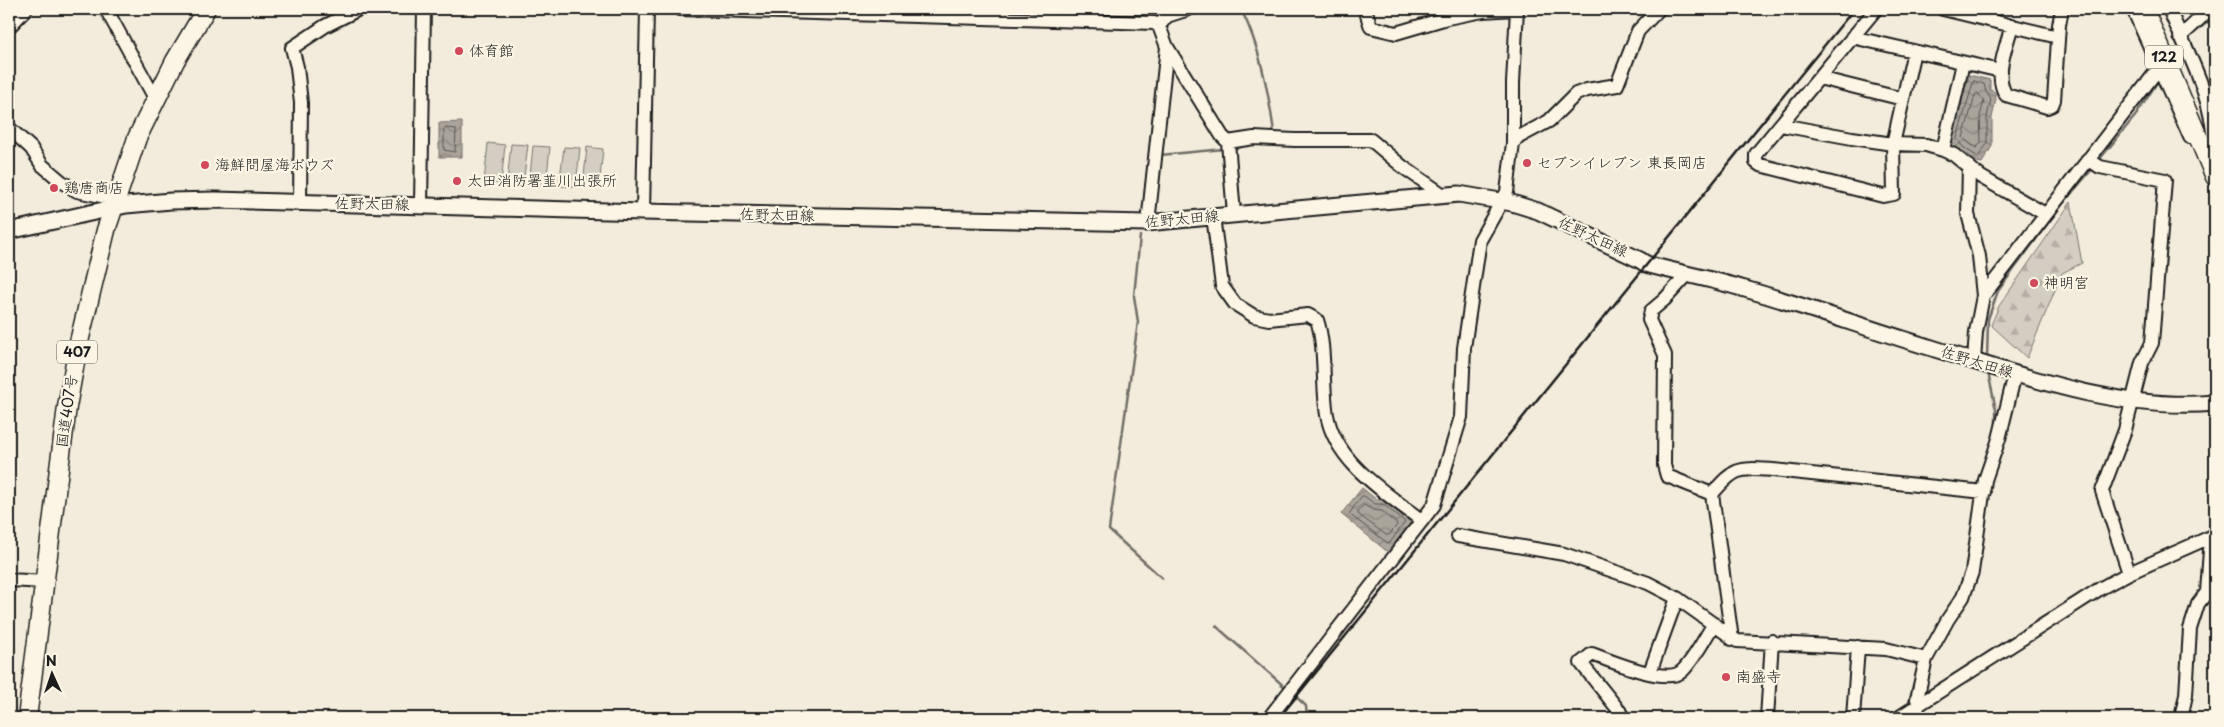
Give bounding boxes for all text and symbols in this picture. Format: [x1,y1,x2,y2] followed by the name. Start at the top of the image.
[469,38,514,61] place label: 体育館
[453,45,465,57] marker: 体育館
[2145,46,2183,68] road number: 122
[1537,150,1707,173] place label: セブンイレブン 東長岡店
[215,152,334,175] place label: 海鮮問屋海ボウズ
[1521,157,1533,169] marker: セブンイレブン 東長岡店
[199,159,211,171] marker: 海鮮問屋海ボウズ
[467,168,617,191] place label: 太田消防署韮川出張所
[64,175,124,198] place label: 鶏唐商店
[451,175,463,187] marker: 太田消防署韮川出張所
[48,182,60,194] marker: 鶏唐商店
[334,190,410,215] street label: 佐野太田線
[739,201,815,226] street label: 佐野太田線
[1144,203,1220,232] street label: 佐野太田線
[1555,209,1632,262] street label: 佐野太田線
[2044,270,2089,293] place label: 神明宮
[2028,277,2040,289] marker: 神明宮
[1938,339,2017,383] street label: 佐野太田線
[57,341,97,364] road number: 407
[49,373,82,449] street label: 国道407号
[28,650,78,700] north arrow
[45,650,57,671] text: N
[1736,664,1781,687] place label: 南盛寺
[1720,671,1732,683] marker: 南盛寺

